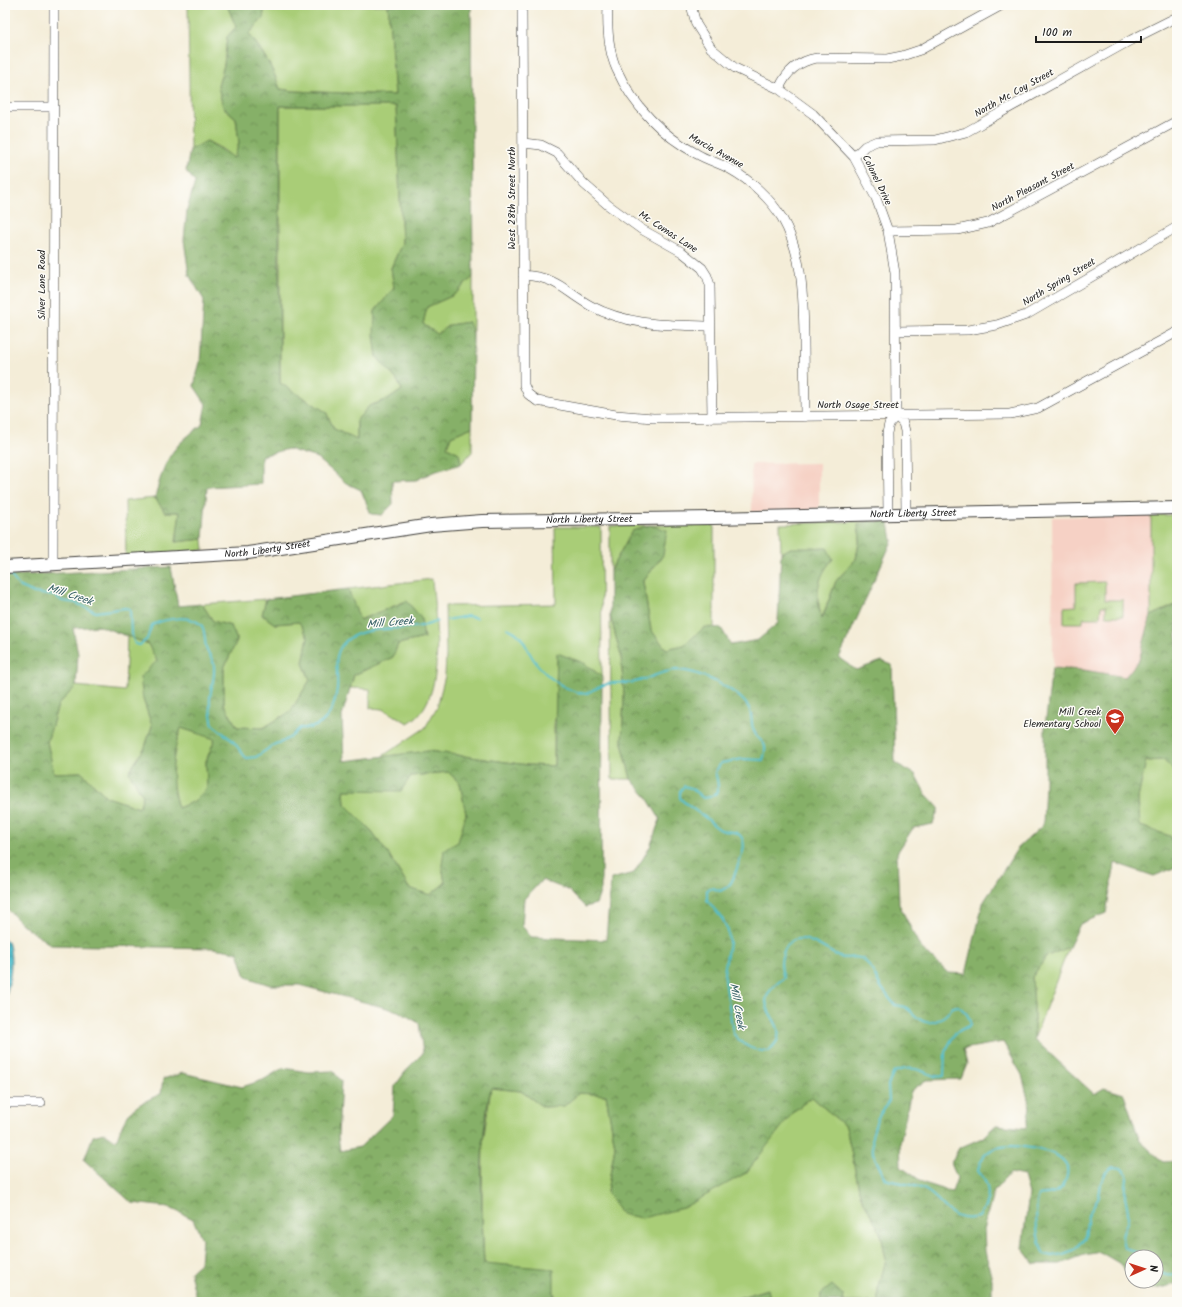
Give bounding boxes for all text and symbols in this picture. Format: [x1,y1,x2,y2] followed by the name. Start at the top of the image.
[1036,18,1141,44] scale bar
[1042,23,1073,42] text: 100 m
[971,64,1057,122] street label: North Mc Coy Street
[686,129,747,173] street label: Marcia Avenue
[504,147,520,249] street label: West 28th Street North
[858,152,896,209] street label: Colonel Drive
[988,158,1078,216] street label: North Pleasant Street
[635,207,701,257] street label: Mc Comas Lane
[34,249,50,320] street label: Silver Lane Road
[1019,254,1099,310] street label: North Spring Street
[817,397,899,413] street label: North Osage Street
[870,505,957,523] street label: North Liberty Street
[546,511,633,528] street label: North Liberty Street
[224,536,312,562] street label: North Liberty Street
[45,579,97,611] water label: Mill Creek
[366,612,416,634] water label: Mill Creek
[1023,704,1102,732] place label: Mill Creek Elementary School
[1104,707,1126,735] school or university icon: Mill Creek Elementary School
[724,982,750,1032] water label: Mill Creek
[1124,1249,1164,1289] north arrow
[1144,1265,1162,1273] text: N

